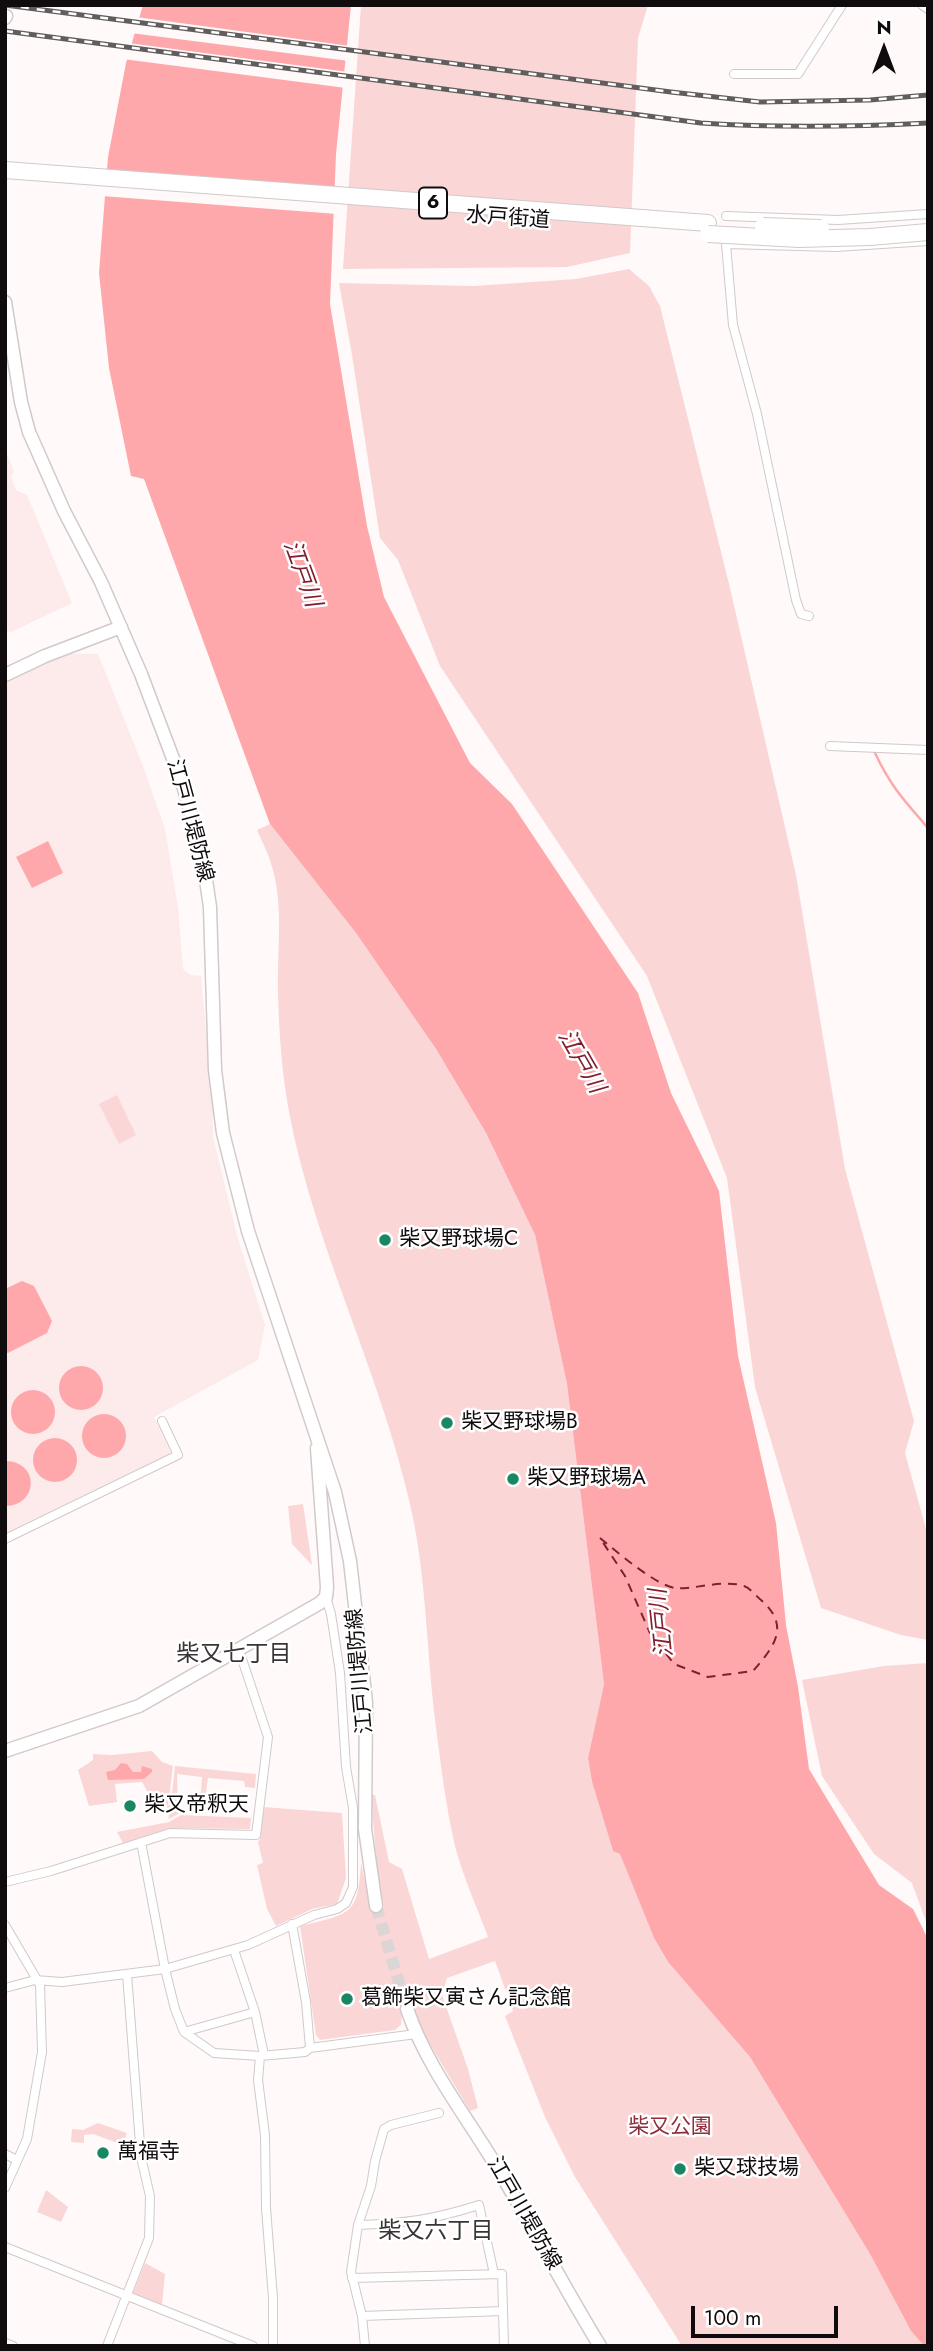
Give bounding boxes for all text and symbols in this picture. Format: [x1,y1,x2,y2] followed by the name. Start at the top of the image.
[849,14,919,84] north arrow
[876,14,892,41] text: N
[419,188,447,218] road number: 6
[465,204,551,234] street label: 水戸街道
[276,537,326,611] water label: 江戸川
[161,757,217,885] street label: 江戸川堤防線
[551,1025,609,1099] water label: 江戸川
[399,1227,518,1253] place label: 柴又野球場C
[377,1232,393,1248] marker: 柴又野球場C
[461,1410,578,1436] place label: 柴又野球場B
[439,1415,455,1431] marker: 柴又野球場B
[527,1466,646,1492] place label: 柴又野球場A
[505,1471,521,1487] marker: 柴又野球場A
[646,1587,680,1659] water label: 江戸川
[343,1607,379,1735] street label: 江戸川堤防線
[177,1641,291,1669] district label: 柴又七丁目
[144,1793,249,1819] place label: 柴又帝釈天
[122,1798,138,1814] marker: 柴又帝釈天
[361,1986,571,2012] place label: 葛飾柴又寅さん記念館
[339,1991,355,2007] marker: 葛飾柴又寅さん記念館
[628,2115,712,2141] park label: 柴又公園
[117,2140,180,2166] place label: 萬福寺
[95,2145,111,2161] marker: 萬福寺
[481,2153,565,2275] street label: 江戸川堤防線
[694,2156,799,2182] place label: 柴又球技場
[672,2161,688,2177] marker: 柴又球技場
[379,2218,493,2246] district label: 柴又六丁目
[695,2292,842,2336] scale bar
[704,2303,761,2333] text: 100 m

